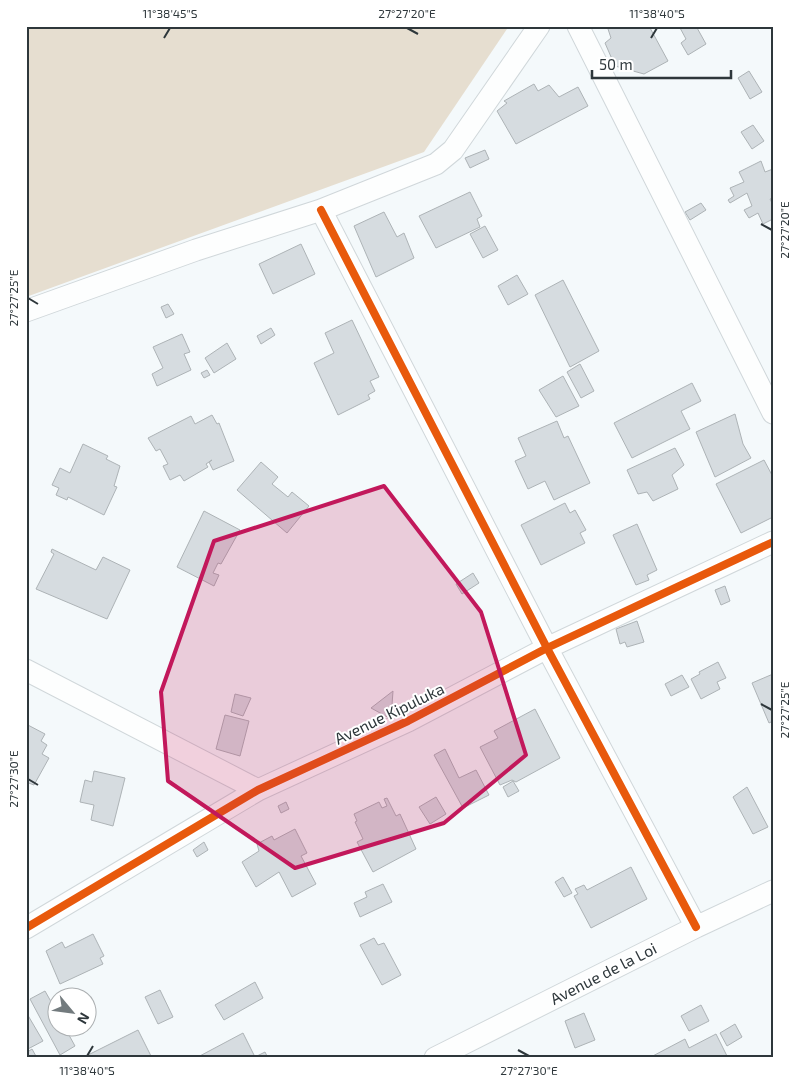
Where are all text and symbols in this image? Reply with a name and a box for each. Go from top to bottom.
text: 11°38'45"S [143,6,198,20]
text: 27°27'20"E [378,6,436,20]
text: 11°38'40"S [629,6,685,20]
scale bar [592,48,730,80]
text: 50 m [599,55,633,73]
text: 27°27'20"E [777,201,791,259]
text: 27°27'25"E [6,269,20,326]
street label: Avenue Kipuluka [331,678,447,748]
text: 27°27'25"E [777,681,791,738]
text: 27°27'30"E [6,750,20,808]
street label: Avenue de la Loi [547,938,659,1008]
north arrow [48,986,98,1036]
text: N [74,1010,94,1027]
text: 11°38'40"S [59,1063,115,1077]
text: 27°27'30"E [500,1063,558,1077]

